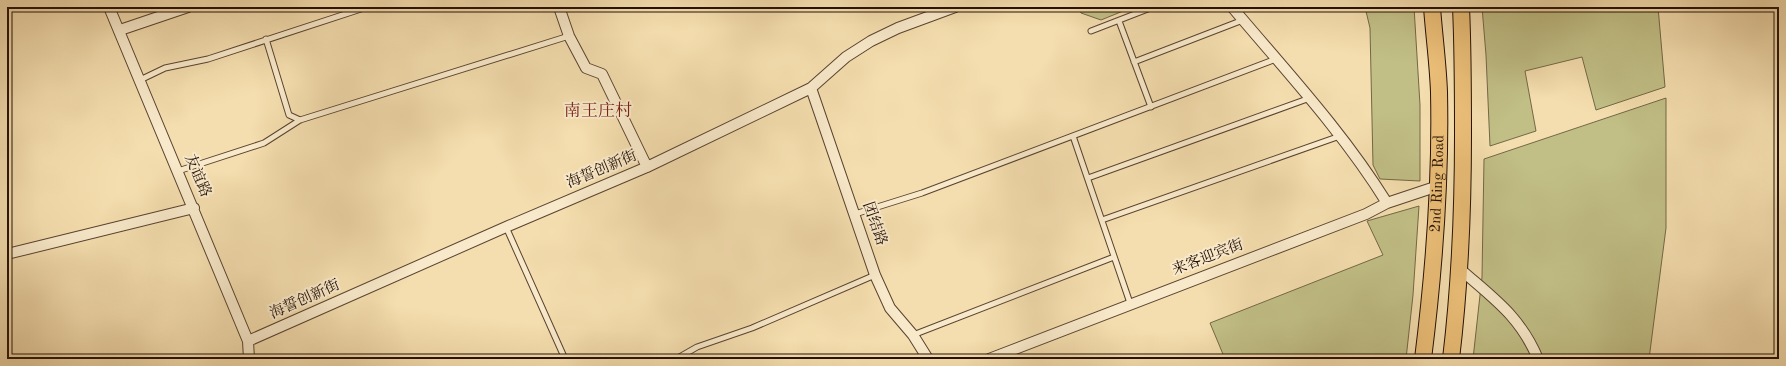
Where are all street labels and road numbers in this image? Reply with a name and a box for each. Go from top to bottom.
street label: 2nd Ring Road [1428,135,1447,233]
street label: 海誓创新街 [564,147,639,192]
street label: 友谊路 [181,151,215,200]
street label: 团结路 [860,200,890,248]
street label: 来客迎宾街 [1170,236,1246,278]
street label: 海誓创新街 [267,276,342,322]

